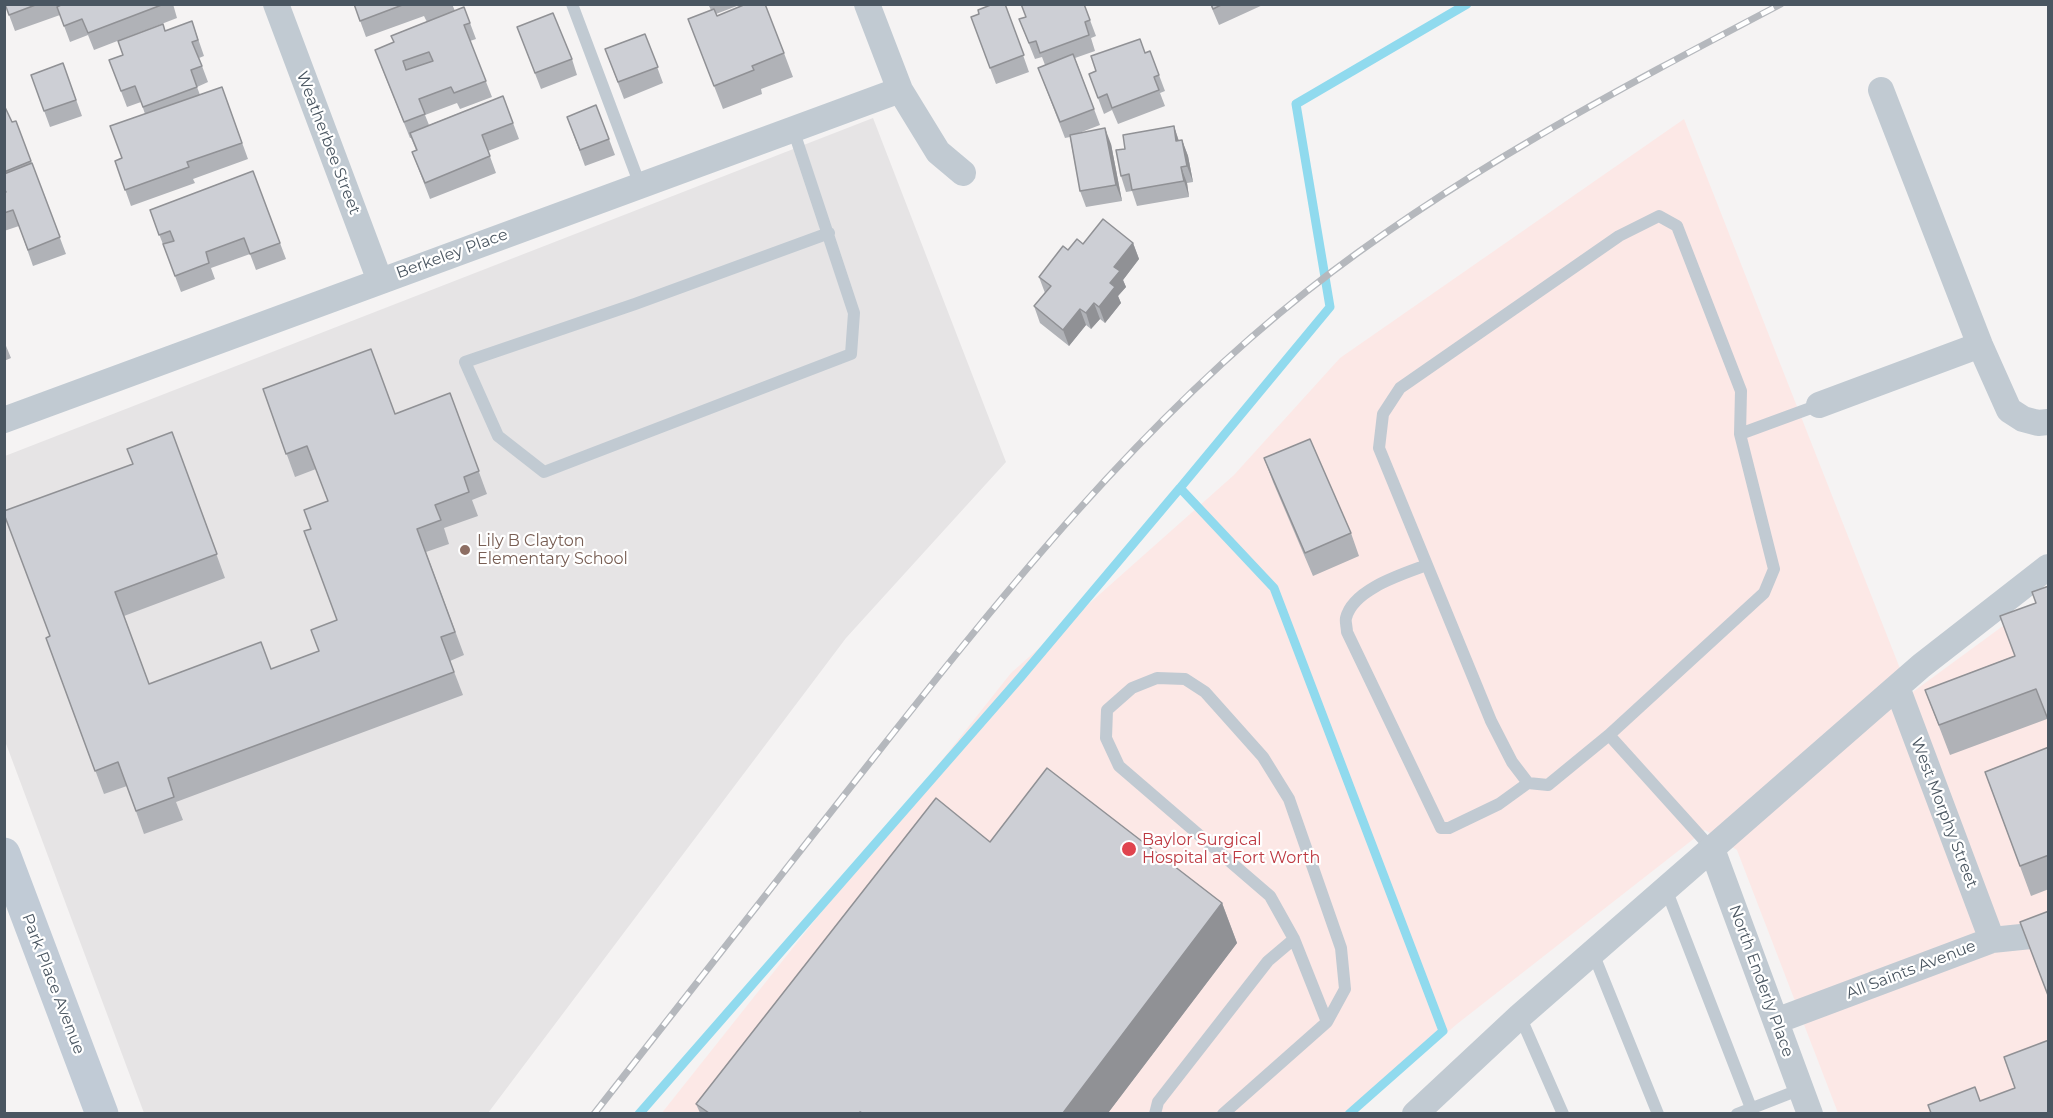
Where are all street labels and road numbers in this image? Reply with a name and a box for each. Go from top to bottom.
street label: Weatherbee Street [292,69,364,217]
street label: Berkeley Place [394,225,510,283]
street label: West Morphy Street [1907,735,1981,891]
street label: North Enderly Place [1725,902,1797,1060]
street label: Park Place Avenue [17,911,89,1057]
street label: All Saints Avenue [1843,936,1979,1004]

